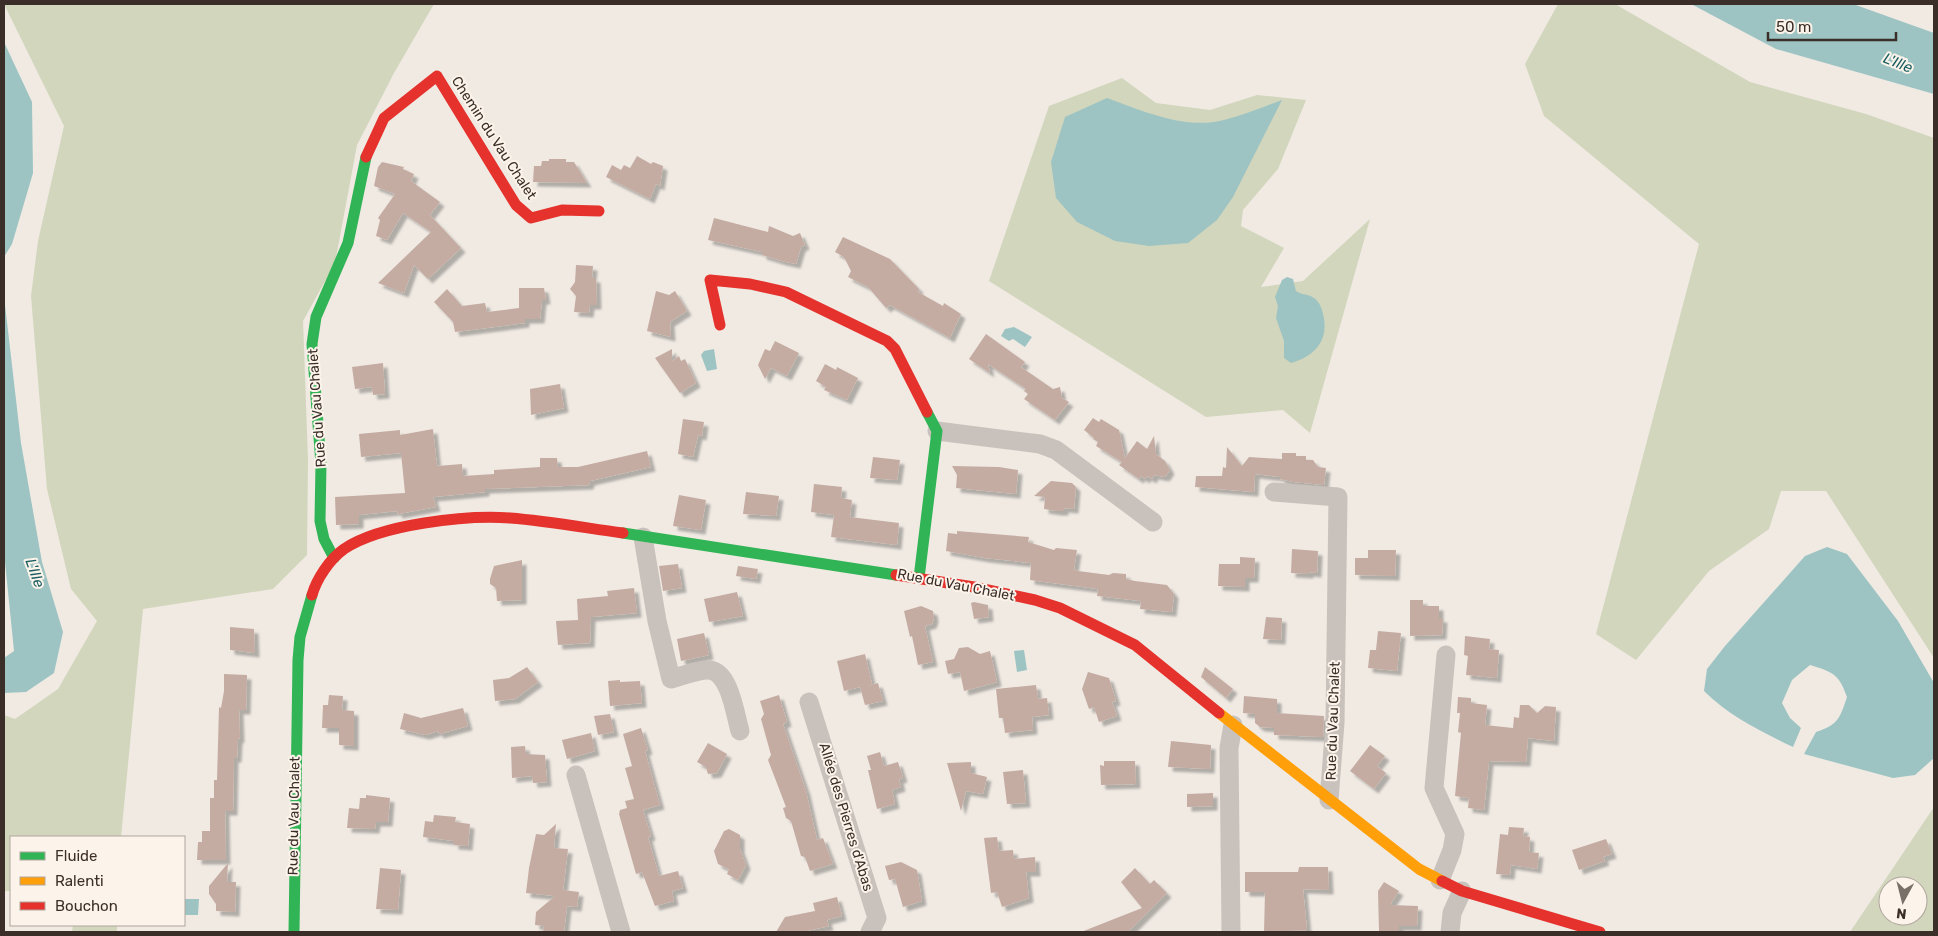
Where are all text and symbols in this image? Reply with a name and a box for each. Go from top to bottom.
scale bar [1768,10,1896,42]
text: 50 m [1776,18,1811,36]
water label: L'Ille [1881,49,1916,77]
street label: Chemin du Vau Chalet [448,73,540,203]
street label: Rue du Vau Chalet [304,348,330,468]
water label: L'Ille [21,556,49,591]
street label: Rue du Vau Chalet [896,565,1016,605]
street label: Rue du Vau Chalet [1322,661,1344,781]
street label: Allée des Pierres d'Abas [815,741,877,893]
street label: Rue du Vau Chalet [284,756,304,876]
legend [10,836,185,926]
text: Fluide [55,847,97,865]
text: Ralenti [55,872,104,890]
north arrow [1878,876,1928,926]
text: Bouchon [55,897,118,915]
text: N [1895,904,1908,922]

